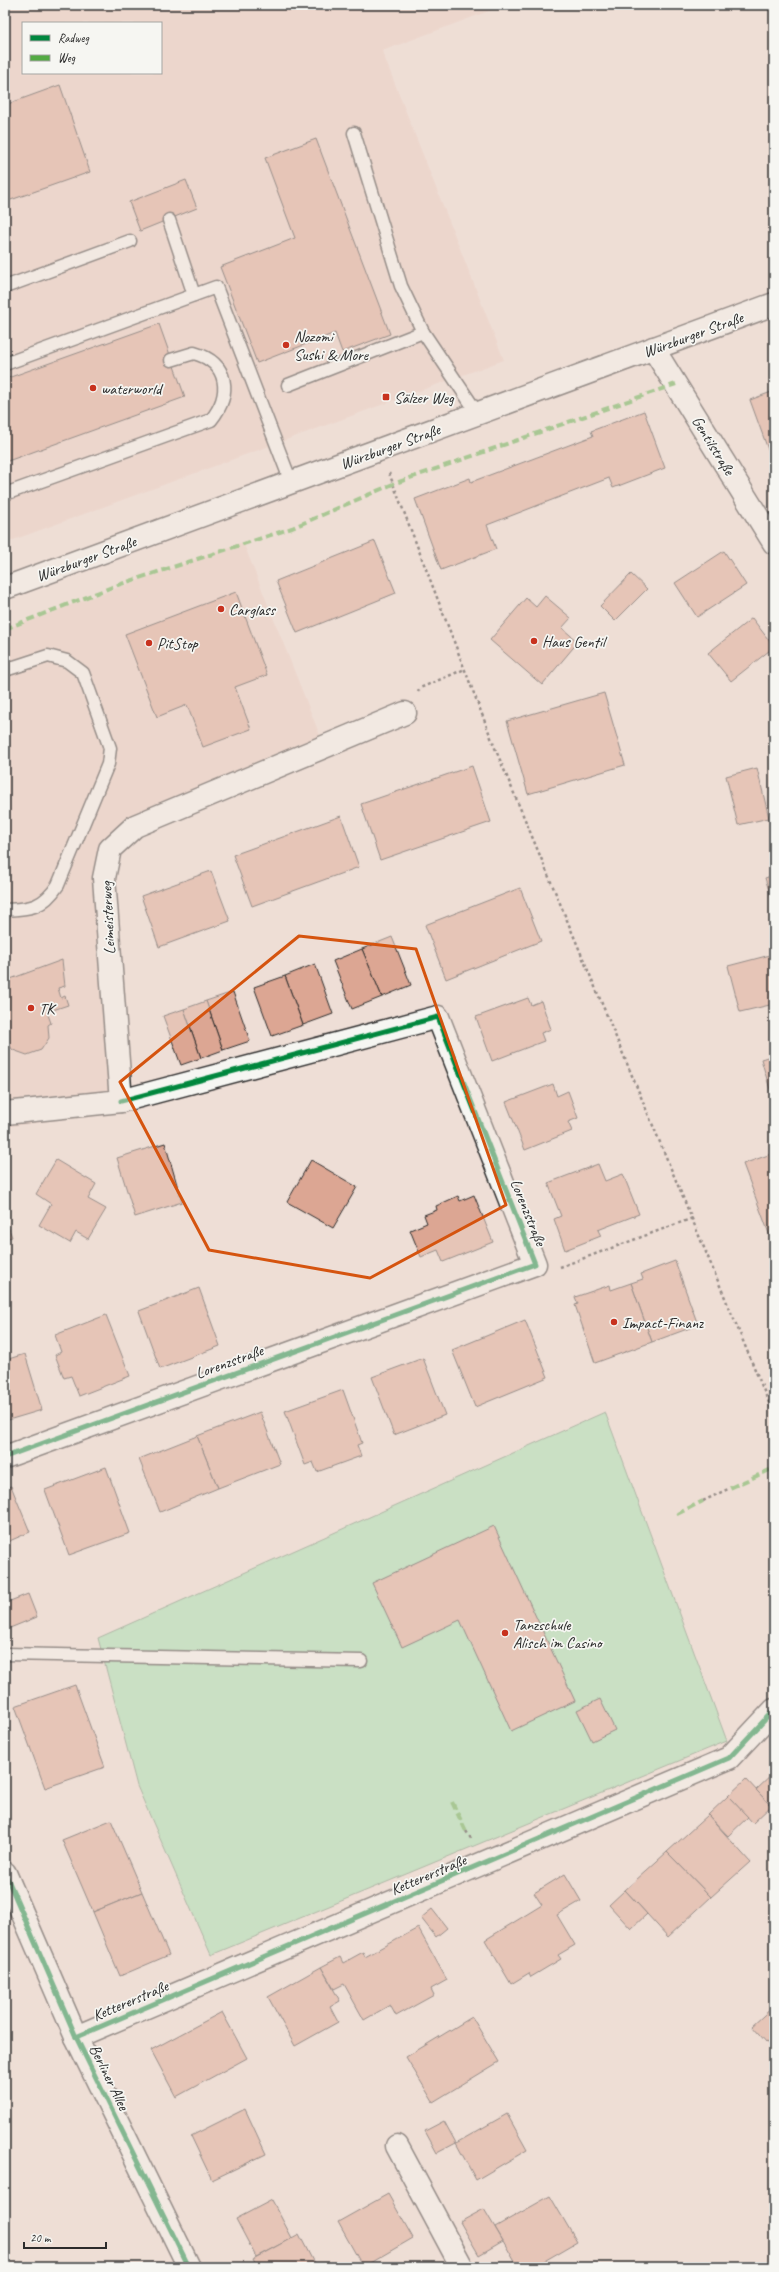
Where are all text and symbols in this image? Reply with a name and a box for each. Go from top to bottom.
legend [22,22,162,74]
text: Radweg [58,30,89,46]
text: Weg [58,50,76,66]
street label: Würzburger Straße [641,307,748,362]
place label: Nozomi Sushi & More [294,327,370,365]
marker: Nozomi Sushi & More [281,340,291,350]
place label: waterworld [101,379,164,399]
marker: waterworld [88,383,98,393]
place label: Sälzer Weg [394,388,455,408]
marker: Sälzer Weg [381,392,391,402]
street label: Gentilstraße [687,412,740,480]
street label: Würzburger Straße [338,419,445,474]
street label: Würzburger Straße [34,531,141,586]
place label: Carglass [229,600,277,620]
marker: Carglass [216,604,226,614]
place label: Haus Gentil [542,632,608,652]
place label: PitStop [157,634,199,654]
marker: Haus Gentil [529,636,539,646]
marker: PitStop [144,638,154,648]
street label: Leimeisterweg [96,880,120,955]
place label: TK [39,999,57,1019]
marker: TK [26,1003,36,1013]
street label: Lorenzstraße [506,1176,551,1250]
place label: Impact-Finanz [622,1313,704,1333]
marker: Impact-Finanz [609,1317,619,1327]
street label: Lorenzstraße [193,1340,267,1383]
place label: Tanzschule Alisch im Casino [513,1615,604,1653]
marker: Tanzschule Alisch im Casino [500,1628,510,1638]
street label: Kettererstraße [388,1849,471,1900]
street label: Kettererstraße [90,1975,173,2026]
street label: Berliner Allee [85,2041,134,2115]
scale bar [24,2224,106,2250]
text: 20 m [30,2230,52,2246]

